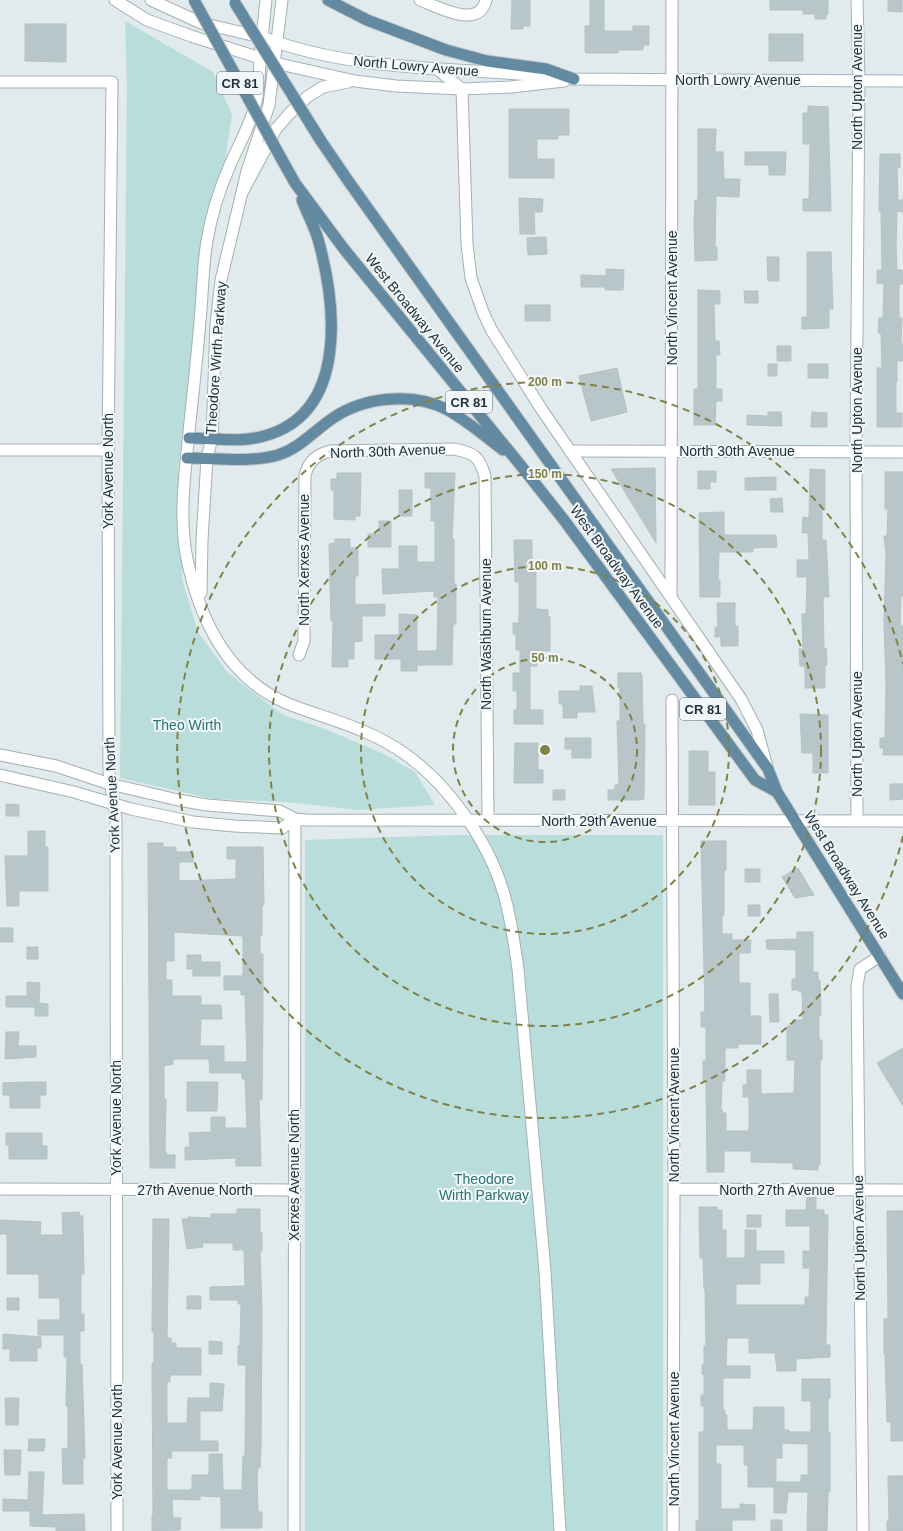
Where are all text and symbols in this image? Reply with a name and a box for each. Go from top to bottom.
street label: North Upton Avenue [849,24,865,150]
street label: North Lowry Avenue [353,53,480,79]
road number: CR 81 [217,72,263,94]
street label: North Lowry Avenue [675,72,801,88]
street label: North Vincent Avenue [664,230,680,365]
street label: West Broadway Avenue [362,250,468,376]
street label: Theodore Wirth Parkway [203,281,229,435]
street label: North Upton Avenue [849,347,865,473]
text: 200 m [528,375,562,389]
road number: CR 81 [446,391,492,413]
street label: York Avenue North [100,413,116,529]
street label: North 30th Avenue [330,441,446,461]
street label: North 30th Avenue [679,443,795,459]
text: 150 m [528,467,562,481]
street label: North Xerxes Avenue [296,494,312,626]
street label: West Broadway Avenue [567,502,667,632]
street label: North Washburn Avenue [478,558,494,710]
text: 100 m [528,559,562,573]
text: 50 m [531,651,559,665]
street label: North Upton Avenue [849,671,865,797]
road number: CR 81 [680,698,726,720]
park label: Theo Wirth [153,717,221,733]
street label: York Avenue North [101,737,123,853]
centre of rings [538,743,552,757]
street label: West Broadway Avenue [801,808,893,942]
street label: North 29th Avenue [541,813,657,829]
street label: North Vincent Avenue [666,1047,682,1182]
street label: York Avenue North [108,1060,124,1176]
street label: Xerxes Avenue North [286,1109,302,1241]
park label: Theodore Wirth Parkway [439,1171,529,1203]
street label: North Upton Avenue [850,1175,868,1301]
street label: 27th Avenue North [137,1182,253,1198]
street label: North 27th Avenue [719,1182,835,1198]
street label: North Vincent Avenue [666,1371,682,1506]
street label: York Avenue North [109,1384,125,1500]

